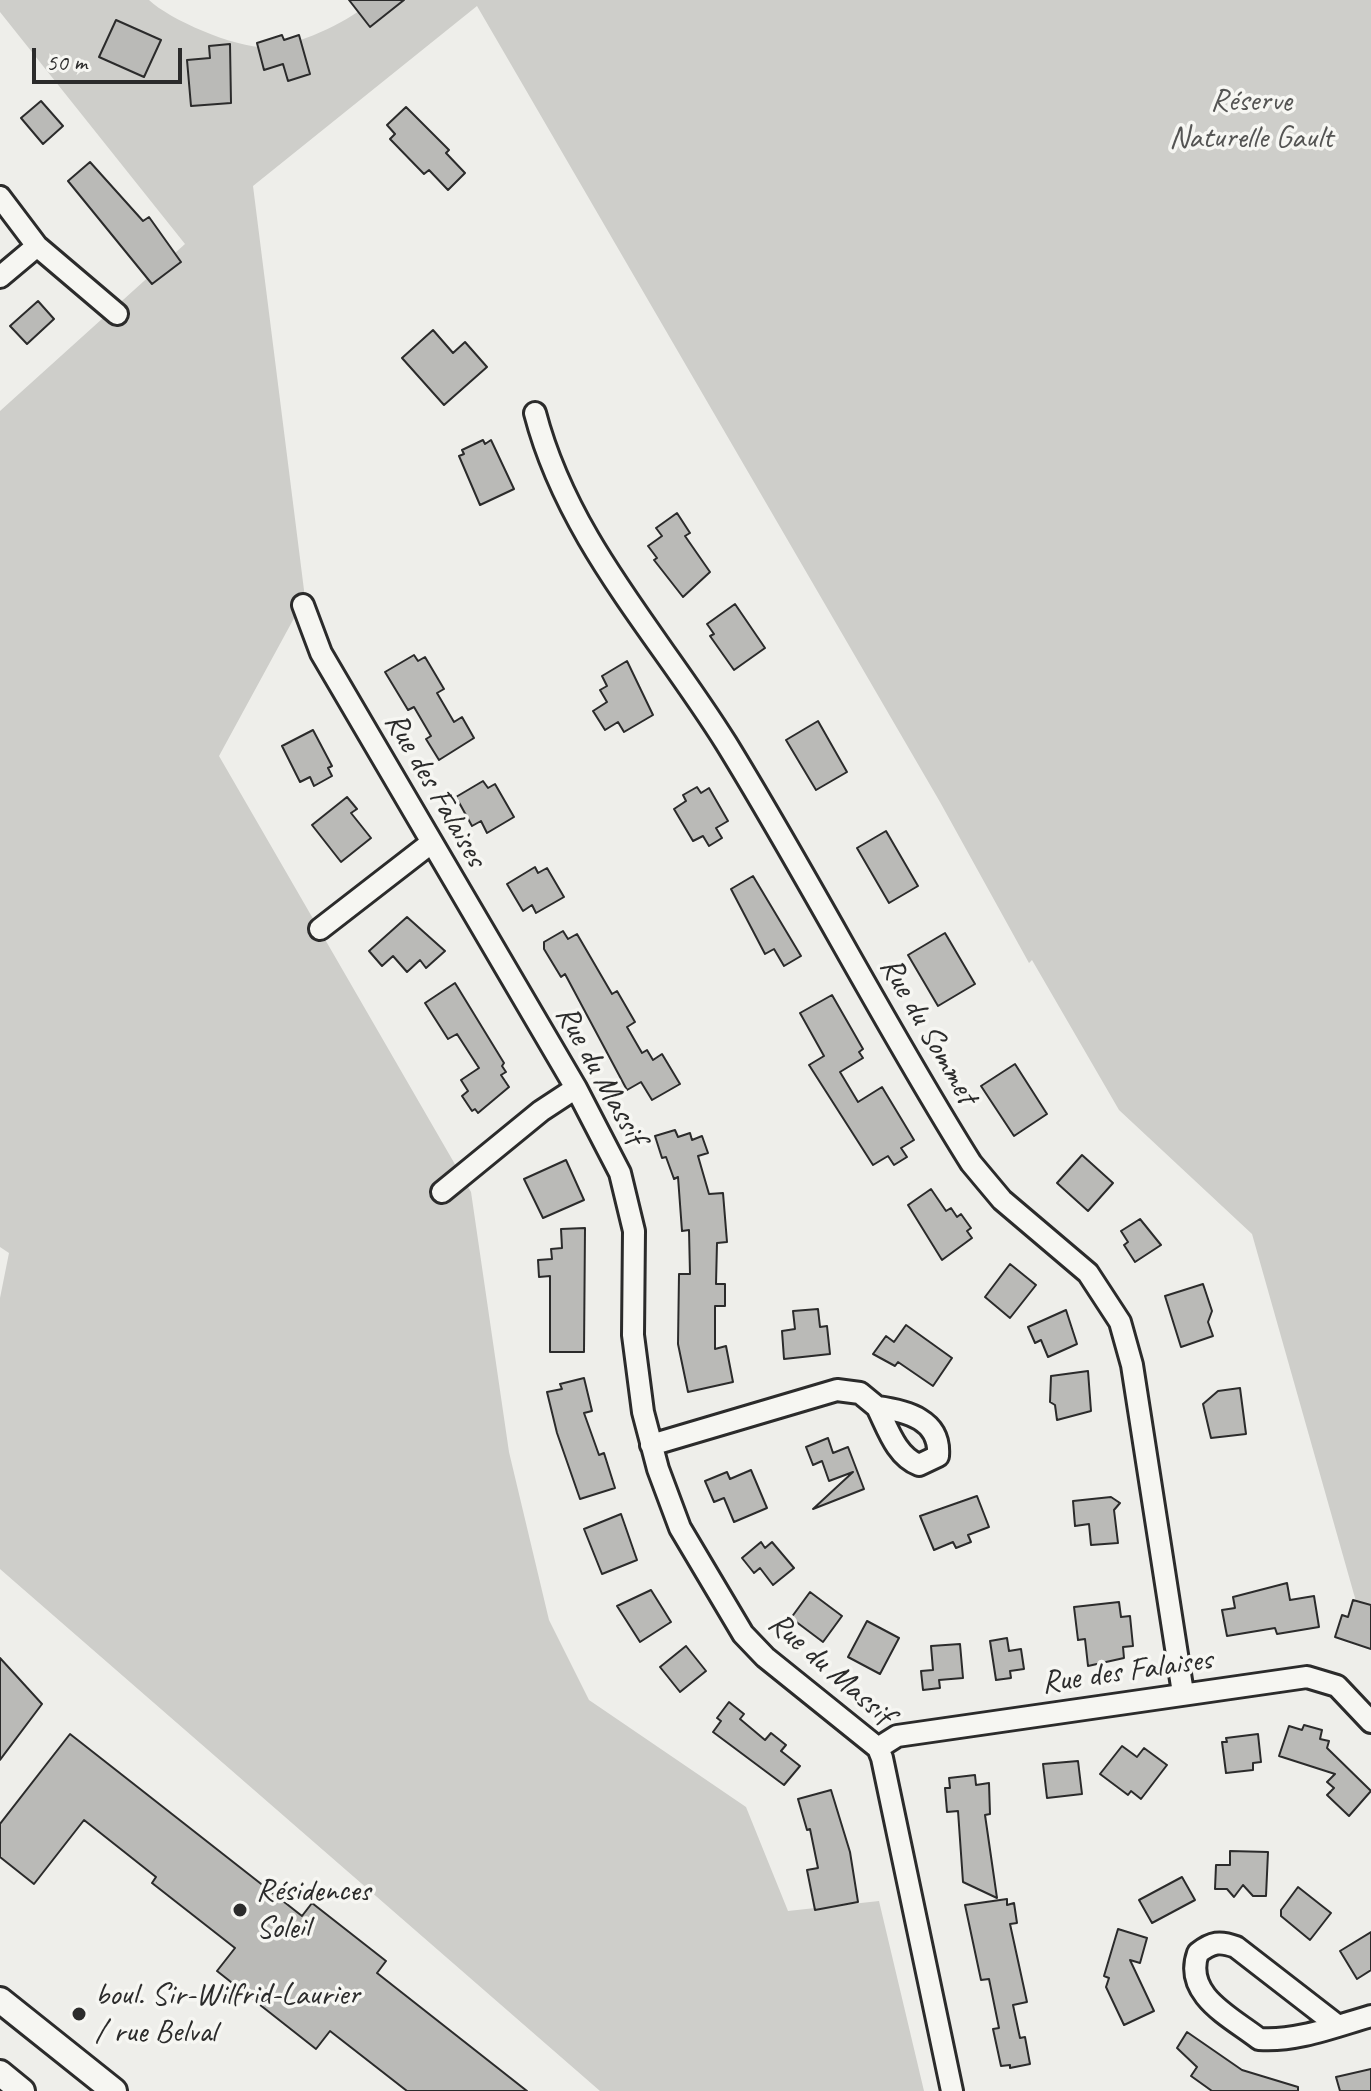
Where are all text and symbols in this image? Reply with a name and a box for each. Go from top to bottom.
scale bar [36,32,186,82]
text: 50 m [46,47,87,77]
park label: Réserve Naturelle Gault [1169,83,1333,158]
street label: Rue des Falaises [375,706,495,874]
street label: Rue du Sommet [871,951,985,1111]
street label: Rue du Massif [546,999,654,1151]
street label: Rue du Massif [760,1605,900,1733]
street label: Rue des Falaises [1039,1641,1215,1703]
place label: Résidences Soleil [256,1873,371,1948]
marker: Résidences Soleil [231,1901,249,1919]
place label: boul. Sir-Wilfrid-Laurier / rue Belval [95,1977,360,2052]
marker: boul. Sir-Wilfrid-Laurier / rue Belval [70,2005,88,2023]

